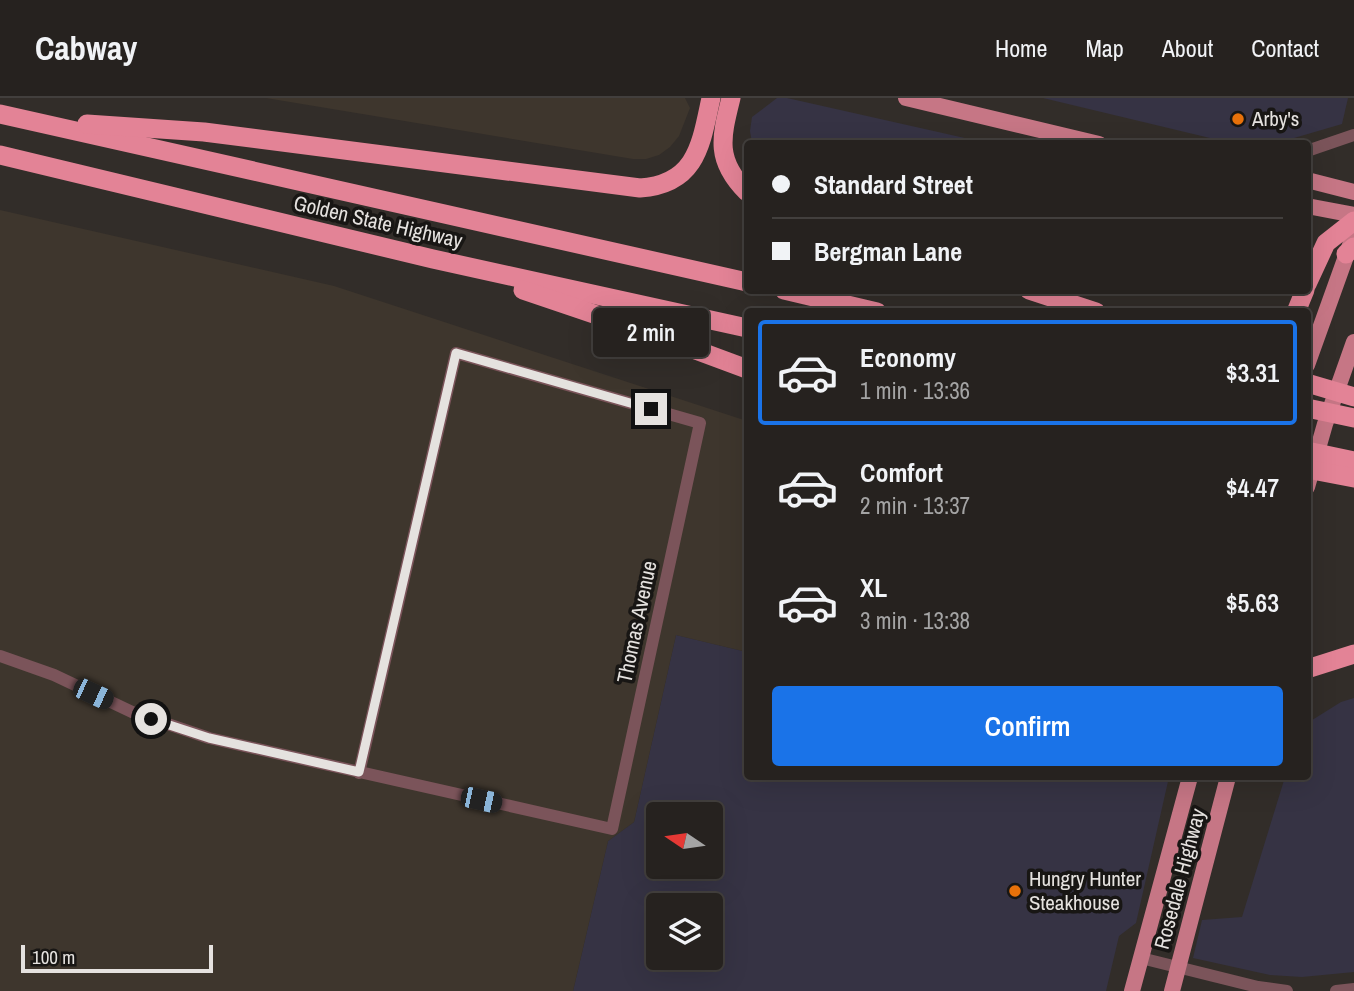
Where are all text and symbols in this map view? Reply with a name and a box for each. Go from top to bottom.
text: Cabway [35,26,137,70]
text: Home [995,32,1047,64]
text: Map [1085,32,1124,64]
text: About [1162,32,1213,64]
text: Contact [1251,32,1319,64]
place label: Arby's [1251,104,1299,133]
marker: Arby's [1230,111,1246,127]
text: Standard Street [814,167,973,202]
street label: Golden State Highway [291,188,466,255]
text: Bergman Lane [814,234,962,269]
callout: 2 min [593,308,709,356]
text: 2 min [627,317,675,348]
text: Economy [860,340,956,375]
icon: car [776,341,839,404]
text: $3.31 [1226,355,1279,390]
text: 1 min · 13:36 [860,375,970,406]
route end [635,393,667,425]
text: Comfort [860,455,943,490]
icon: car [776,456,839,519]
text: $4.47 [1226,470,1279,505]
text: 2 min · 13:37 [860,490,970,521]
street label: Thomas Avenue [609,558,664,686]
text: XL [860,570,887,605]
icon: car [776,571,839,634]
text: $5.63 [1226,585,1279,620]
text: 3 min · 13:38 [860,605,970,636]
car [70,676,117,712]
button: Confirm [772,686,1283,766]
route start [135,703,167,735]
car [459,785,504,815]
north arrow [646,802,723,878]
map controls [646,802,723,970]
street label: Rosedale Highway [1147,805,1212,952]
place label: Hungry Hunter Steakhouse [1029,864,1141,917]
marker: Hungry Hunter Steakhouse [1007,883,1023,899]
button: layers [646,893,723,970]
scale bar [21,942,214,974]
text: 100 m [32,944,75,970]

